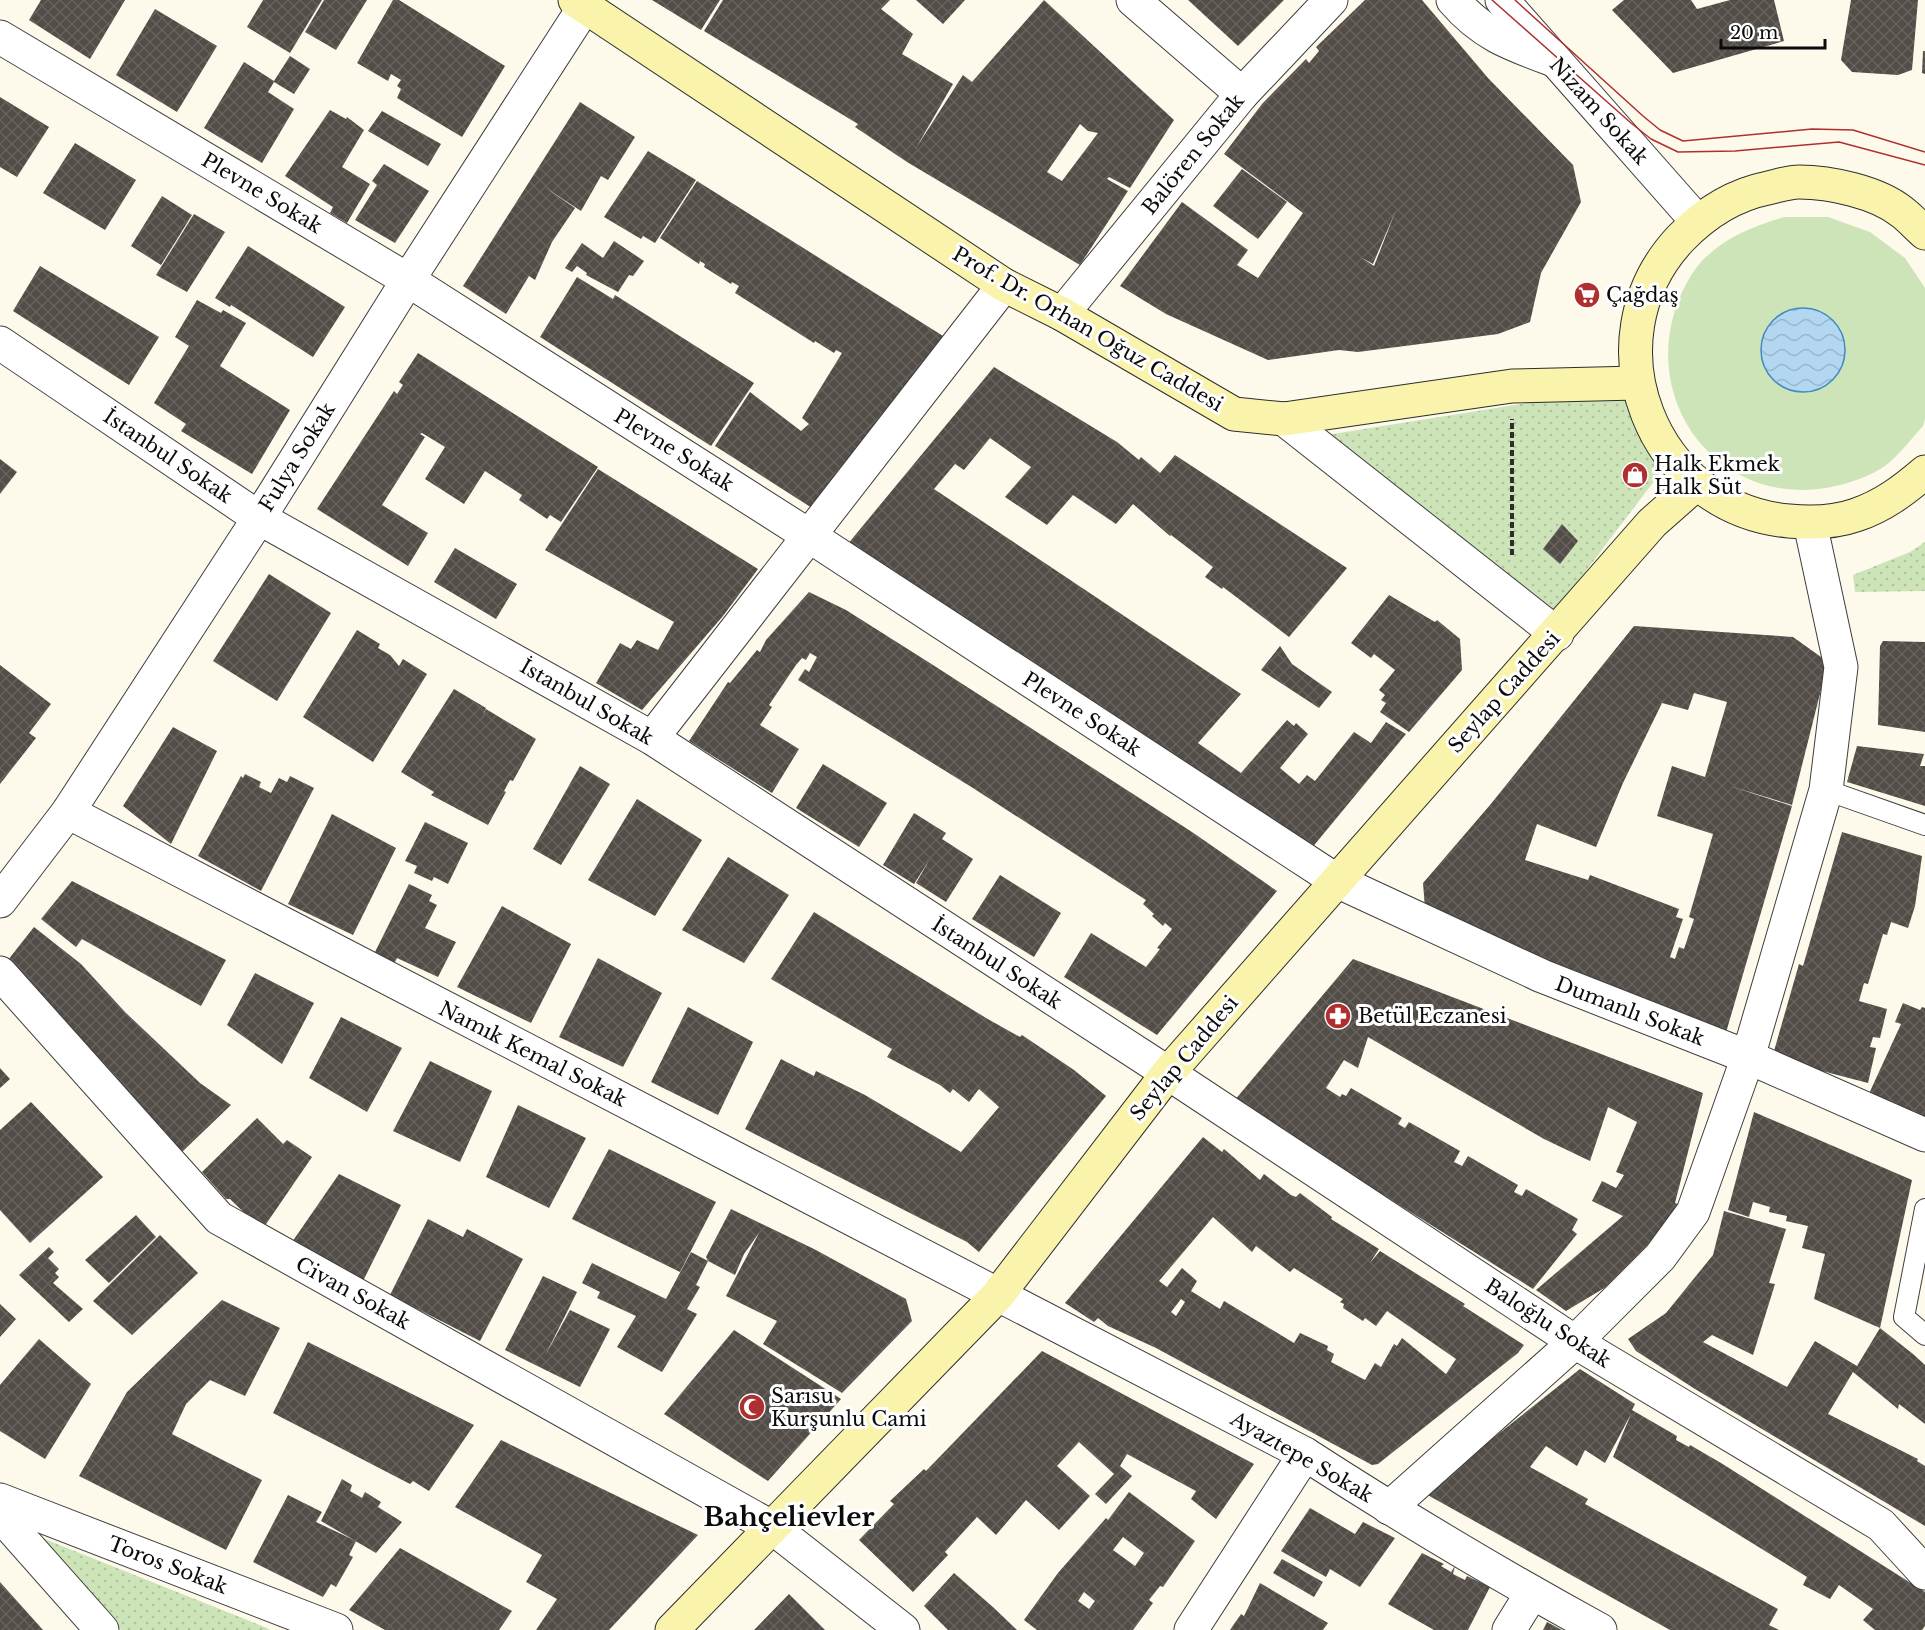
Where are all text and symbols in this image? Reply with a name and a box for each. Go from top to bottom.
scale bar [1721,12,1824,50]
text: 20 m [1730,22,1778,44]
street label: Nizam Sokak [1545,53,1654,170]
street label: Balören Sokak [1137,88,1249,219]
street label: Plevne Sokak [197,148,327,239]
street label: Prof. Dr. Orhan Oğuz Caddesi [949,242,1228,417]
supermarket icon: Çağdaş [1572,280,1602,310]
place label: Çağdaş [1606,283,1679,307]
street label: Fulya Sokak [254,397,340,516]
street label: İstanbul Sokak [99,403,238,508]
street label: Plevne Sokak [610,404,739,497]
place label: Halk Ekmek Halk Süt [1654,452,1781,499]
shop icon: Halk Ekmek Halk Süt [1620,460,1650,490]
street label: Seylap Caddesi [1443,626,1565,758]
street label: İstanbul Sokak [516,653,659,750]
street label: Plevne Sokak [1018,667,1146,762]
street label: İstanbul Sokak [928,911,1068,1014]
street label: Dumanlı Sokak [1552,971,1709,1051]
street label: Seylap Caddesi [1125,991,1243,1125]
street label: Namık Kemal Sokak [435,996,631,1112]
pharmacy icon: Betül Eczanesi [1323,1001,1353,1031]
place label: Betül Eczanesi [1358,1004,1507,1028]
street label: Civan Sokak [292,1252,415,1335]
street label: Baloğlu Sokak [1481,1273,1616,1373]
place label: Sarısu Kurşunlu Cami [771,1384,927,1431]
mosque icon: Sarısu Kurşunlu Cami [737,1392,767,1422]
street label: Ayaztepe Sokak [1226,1406,1378,1508]
district label: Bahçelievler [704,1501,875,1533]
street label: Toros Sokak [105,1531,232,1599]

